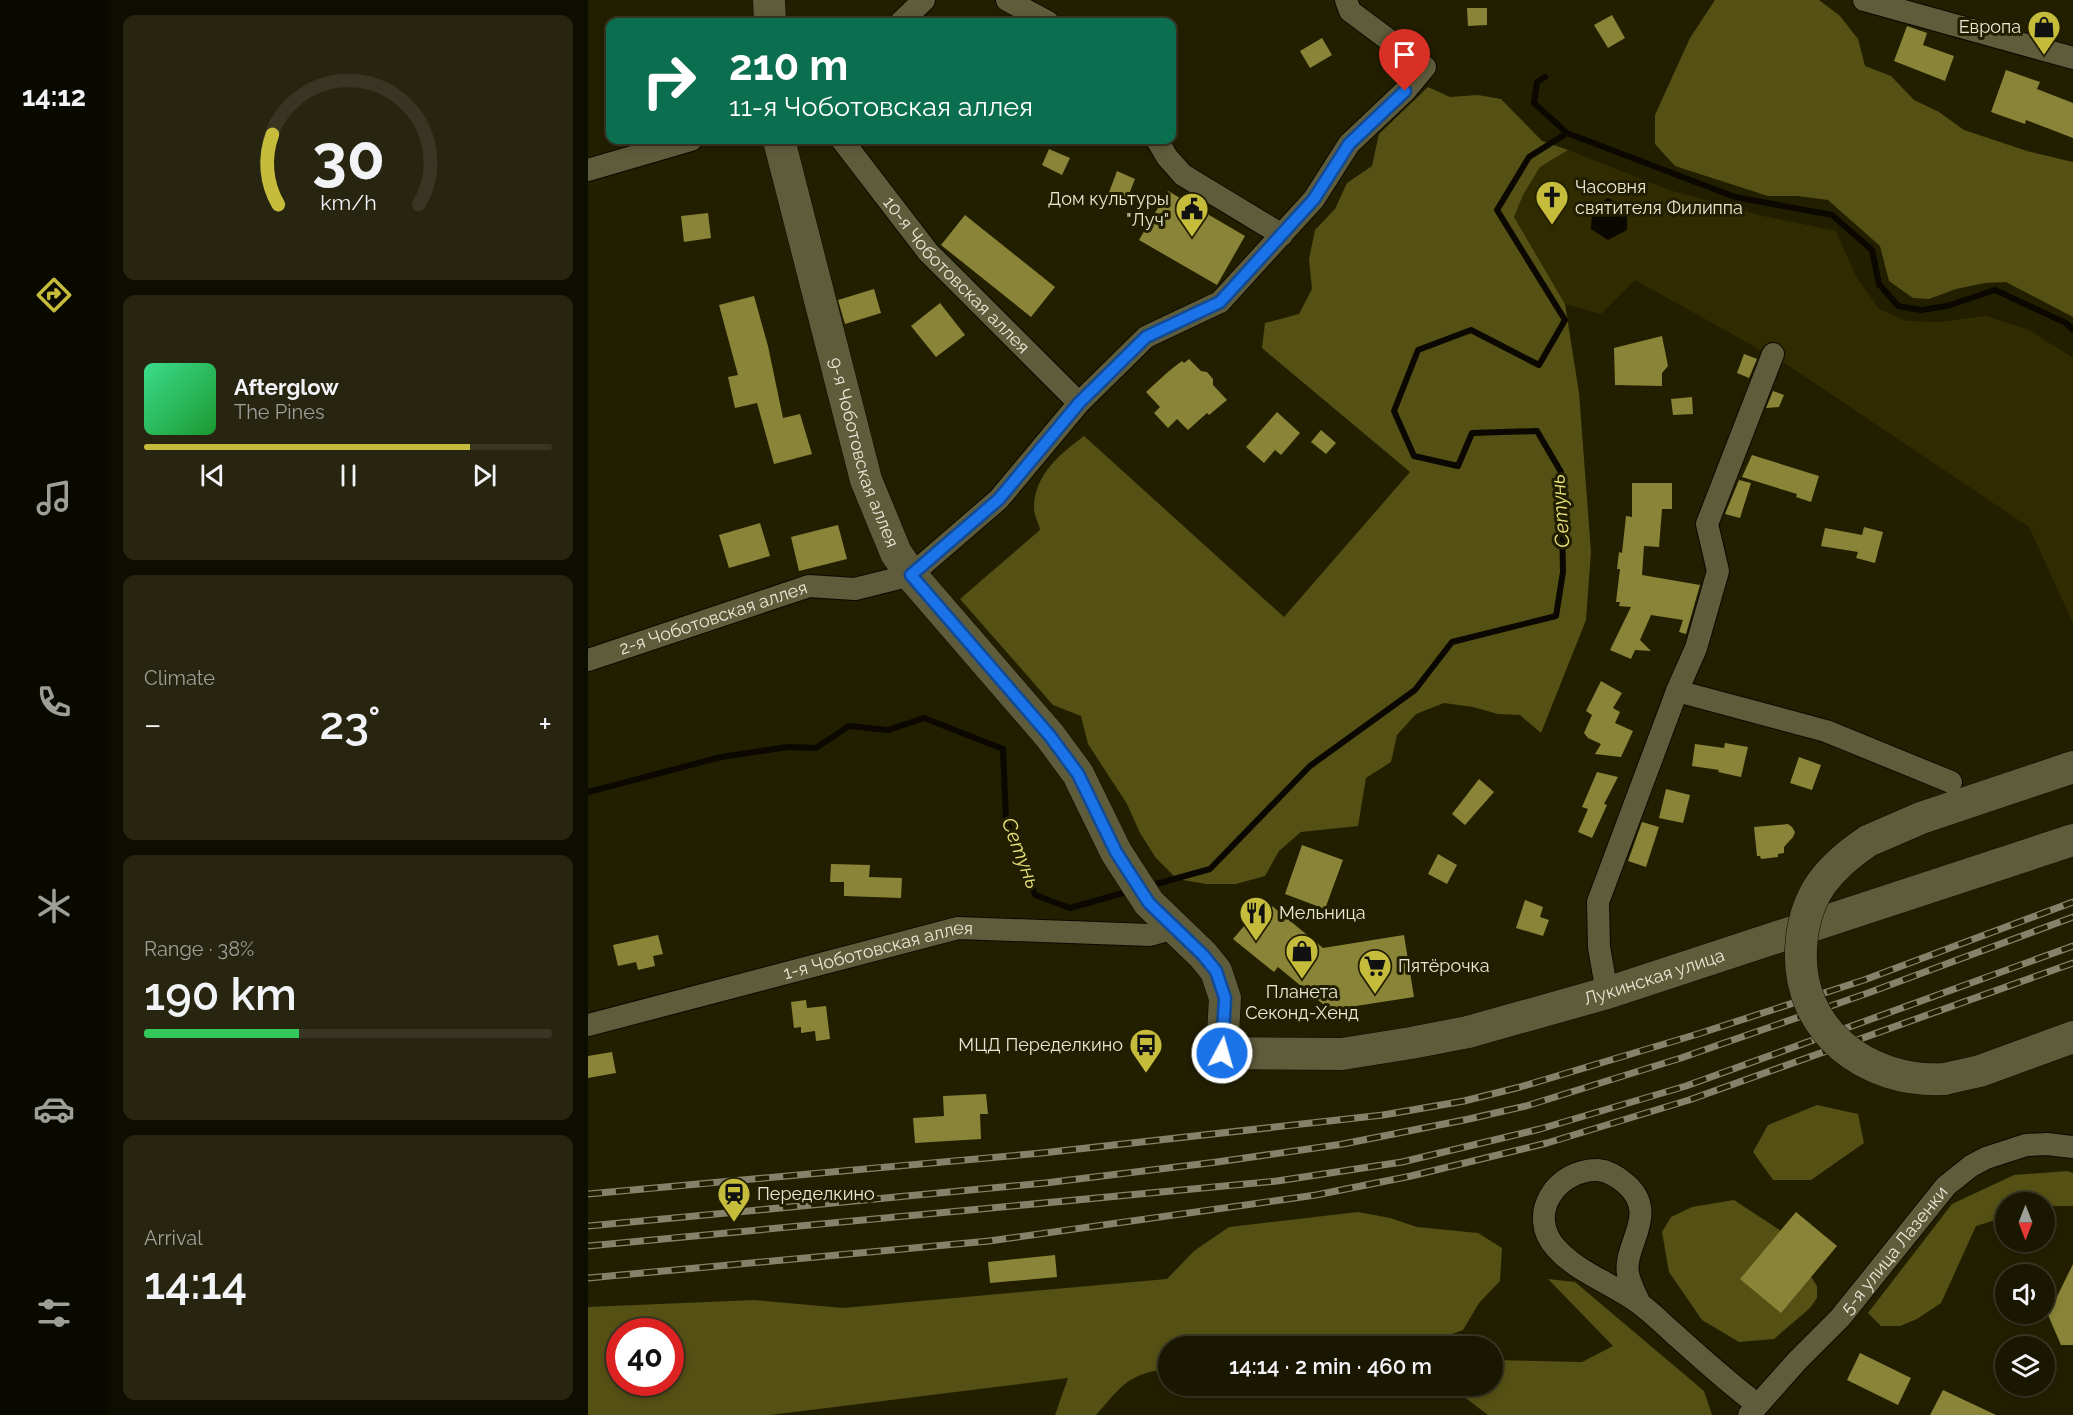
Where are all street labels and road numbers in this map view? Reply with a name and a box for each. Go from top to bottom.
street label: 10-я Чоботовская аллея [879,192,1034,357]
street label: 9-я Чоботовская аллея [825,355,904,551]
street label: 2-я Чоботовская аллея [616,576,810,659]
street label: 1-я Чоботовская аллея [781,917,973,983]
street label: Лукинская улица [1581,944,1727,1009]
street label: 5-я улица Лазенки [1836,1181,1952,1318]

